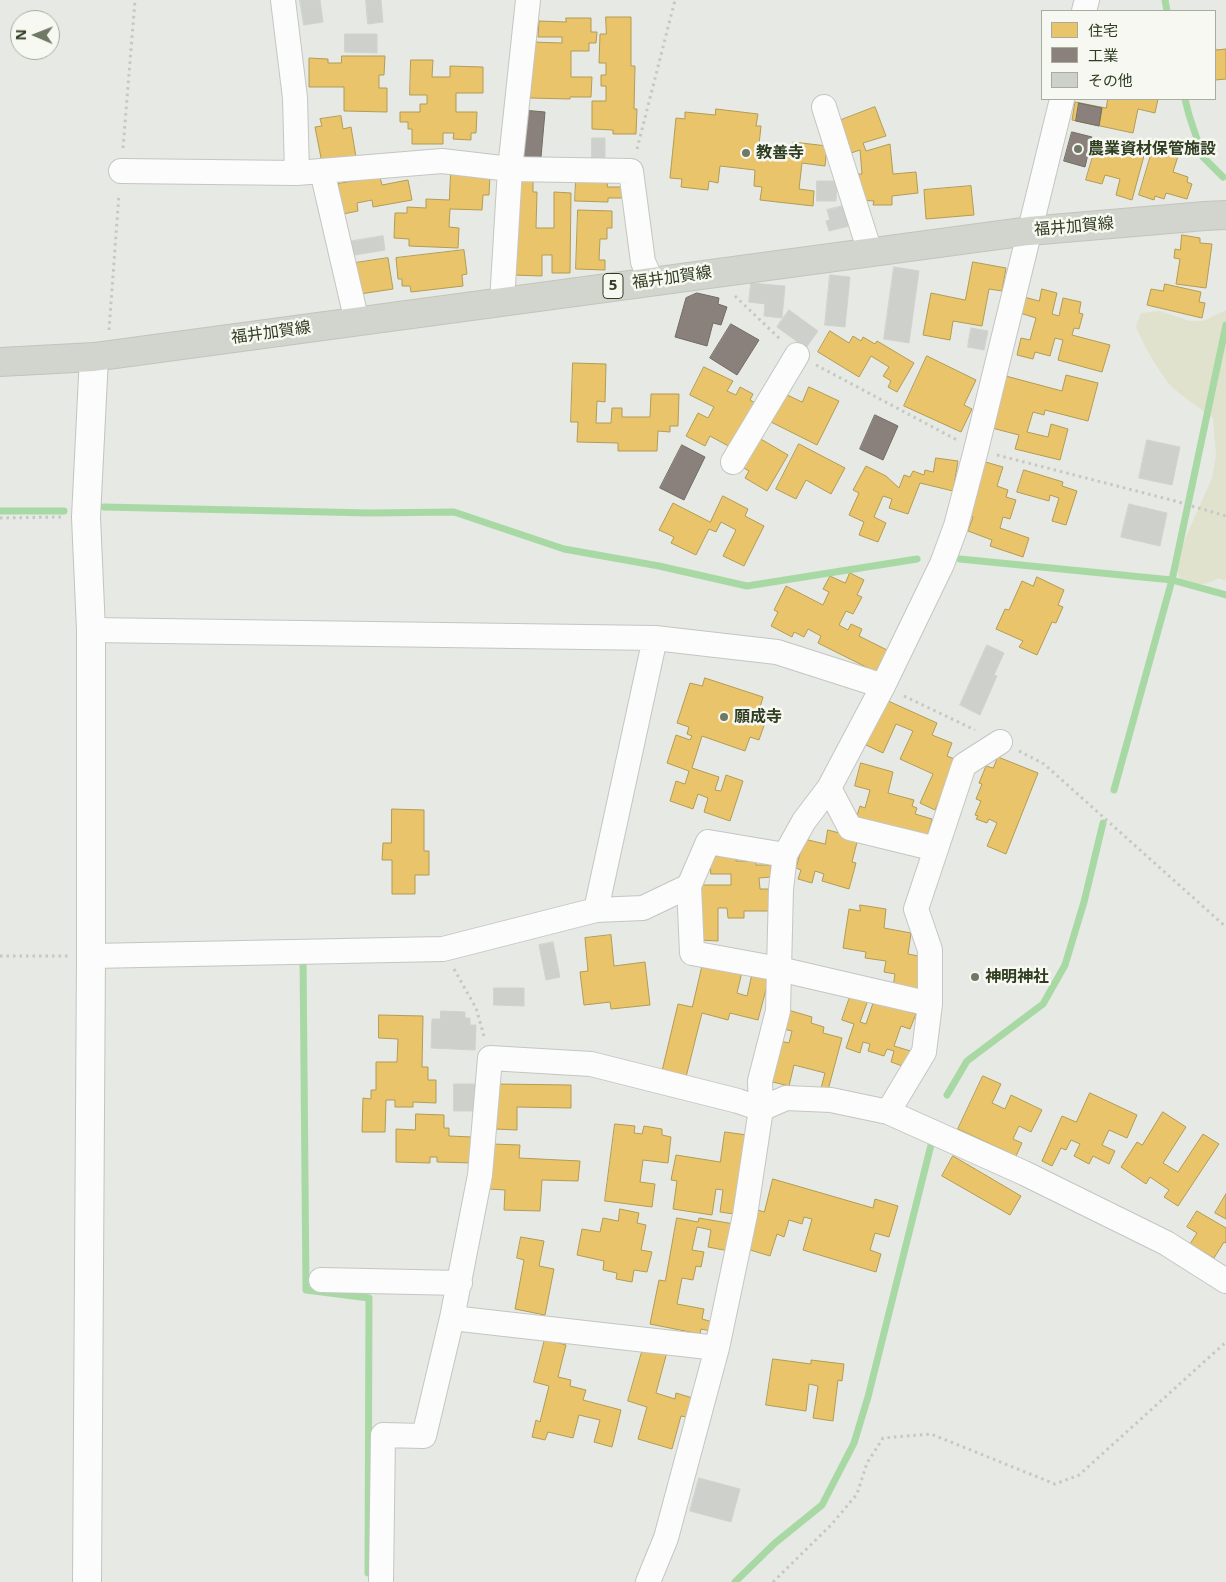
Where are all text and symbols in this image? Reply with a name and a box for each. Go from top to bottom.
north arrow [10,10,60,60]
legend [1041,10,1216,100]
text: 住宅 [1088,20,1118,40]
text: N [11,29,30,41]
text: 工業 [1088,45,1118,65]
text: その他 [1088,70,1133,90]
place label: 農業資材保管施設 [1088,139,1216,159]
place label: 教善寺 [756,143,804,163]
marker: 農業資材保管施設 [1072,143,1084,155]
marker: 教善寺 [740,147,752,159]
street label: 福井加賀線 [1033,214,1115,240]
street label: 福井加賀線 [631,263,713,293]
road number: 5 [603,274,623,298]
street label: 福井加賀線 [230,318,312,348]
place label: 願成寺 [734,707,782,727]
marker: 願成寺 [718,711,730,723]
place label: 神明神社 [985,967,1049,987]
marker: 神明神社 [969,971,981,983]

